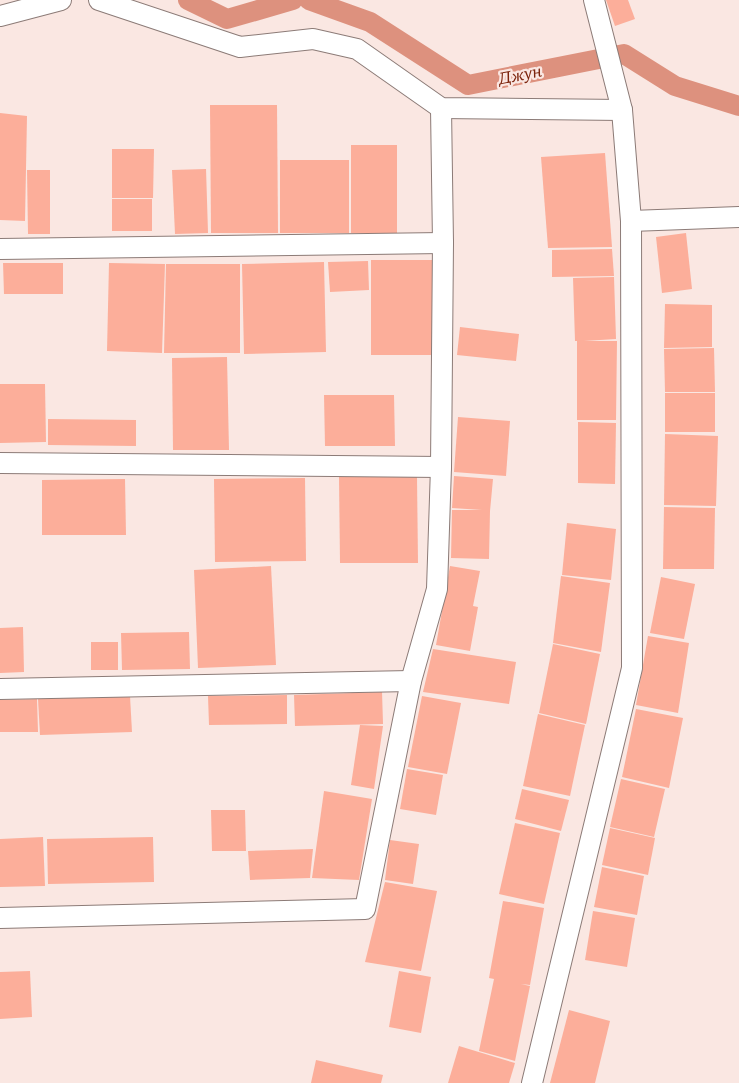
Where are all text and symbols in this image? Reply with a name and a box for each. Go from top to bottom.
water label: Джун [496,61,544,89]

